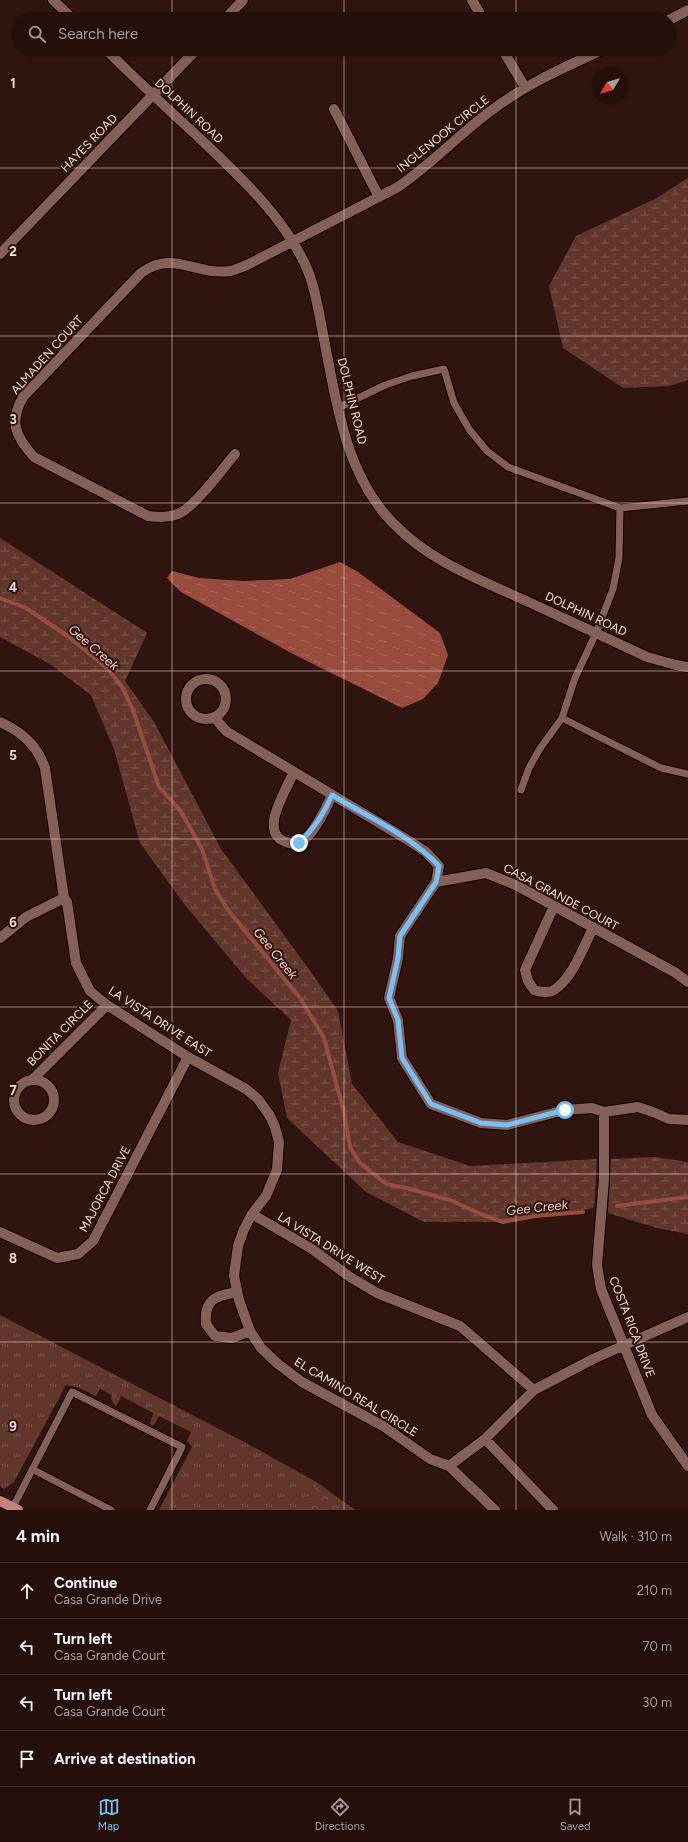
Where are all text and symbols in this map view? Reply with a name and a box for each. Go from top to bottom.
search box [12,12,676,56]
icon: search [26,23,48,45]
text: Search here [58,25,138,43]
north arrow [592,68,628,104]
text: 1 [10,76,16,91]
street label: DOLPHIN ROAD [152,76,226,146]
street label: INGLENOOK CIRCLE [394,92,492,176]
street label: HAYES ROAD [58,111,120,175]
text: 2 [9,244,17,259]
street label: ALMADEN COURT [8,313,86,397]
street label: DOLPHIN ROAD [335,356,369,446]
text: 3 [9,412,17,427]
text: 4 [9,580,17,595]
street label: DOLPHIN ROAD [543,589,629,639]
water label: Gee Creek [65,621,122,674]
text: 5 [9,748,17,763]
route end [290,834,308,852]
street label: CASA GRANDE COURT [501,861,621,933]
text: 6 [9,915,17,930]
water label: Gee Creek [250,925,301,983]
street label: LA VISTA DRIVE EAST [106,984,214,1061]
street label: BONITA CIRCLE [24,997,96,1069]
text: 7 [9,1083,17,1098]
route start [556,1101,574,1119]
street label: MAJORCA DRIVE [76,1144,134,1234]
water label: Gee Creek [506,1197,569,1218]
street label: LA VISTA DRIVE WEST [275,1209,387,1287]
text: 8 [9,1251,17,1266]
street label: COSTA RICA DRIVE [606,1274,658,1380]
street label: EL CAMINO REAL CIRCLE [292,1355,420,1439]
text: 9 [9,1419,17,1434]
text: 4 min [16,1526,60,1546]
text: Walk · 310 m [599,1529,672,1544]
text: Continue [54,1574,117,1592]
icon: ahead [16,1580,38,1602]
text: 210 m [637,1583,672,1598]
text: Casa Grande Drive [54,1592,162,1607]
text: Turn left [54,1630,112,1648]
icon: left [16,1636,38,1658]
text: 70 m [642,1639,672,1654]
text: Casa Grande Court [54,1648,165,1663]
text: Turn left [54,1686,112,1704]
icon: left [16,1692,38,1714]
text: 30 m [642,1695,672,1710]
text: Casa Grande Court [54,1704,165,1719]
icon: arrive [16,1748,38,1770]
text: Arrive at destination [54,1750,195,1768]
tab: Map [98,1796,120,1833]
tab: Directions [315,1796,365,1833]
tab: Saved [560,1796,590,1833]

